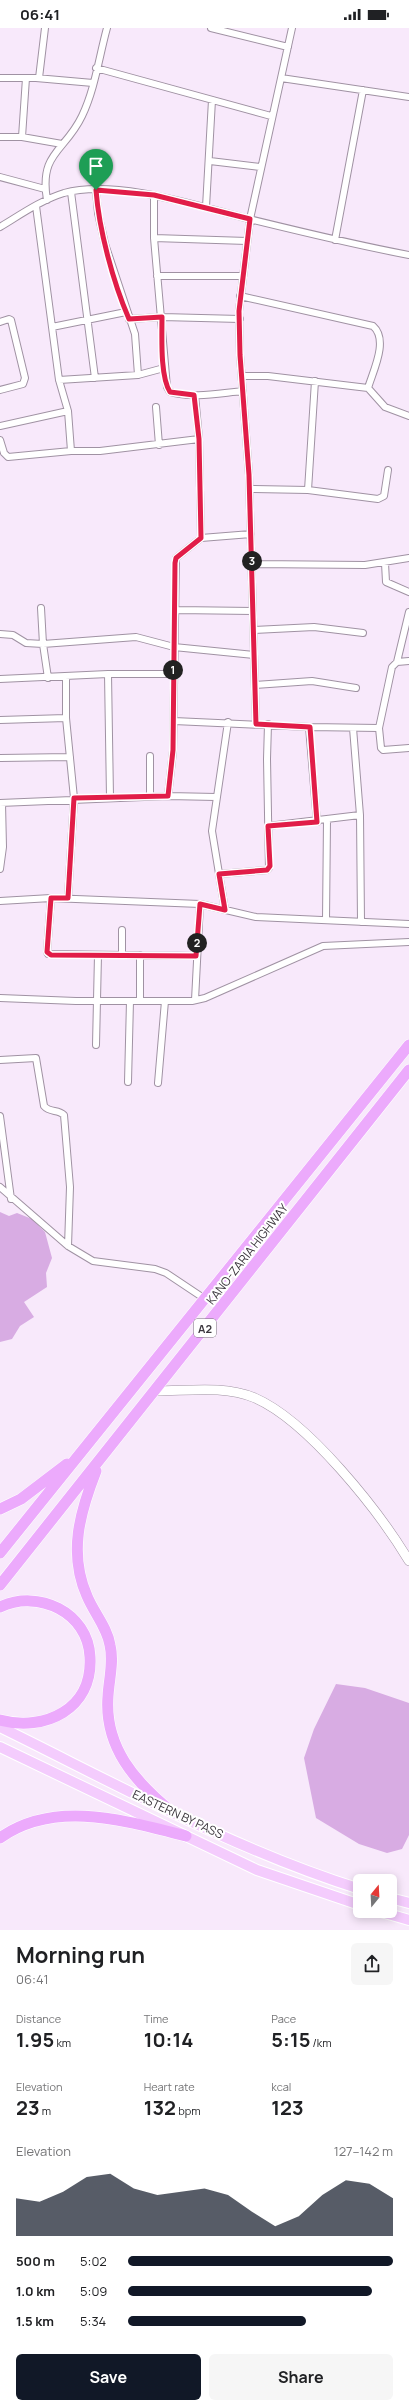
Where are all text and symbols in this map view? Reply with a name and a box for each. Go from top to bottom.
text: 06:41 [20,4,60,25]
pin [79,149,113,190]
icon: arrive [85,155,107,177]
pin: 3 [242,551,262,571]
text: 3 [249,553,255,568]
pin: 1 [163,660,183,680]
text: 1 [171,662,175,677]
pin: 2 [187,933,207,953]
text: 2 [194,935,200,950]
street label: KANO-ZARIA HIGHWAY [202,1200,292,1308]
road number: A2 [194,1319,216,1337]
street label: EASTERN BY PASS [130,1786,226,1842]
north arrow [353,1874,397,1918]
map controls [353,1874,397,1918]
text: Morning run [16,1940,145,1970]
button: share [351,1943,393,1985]
text: 06:41 [16,1970,49,1988]
text: Distance [16,2011,61,2026]
text: Time [144,2011,169,2026]
text: Pace [271,2011,296,2026]
text: 1.95 [16,2026,54,2053]
text: 10:14 [144,2026,193,2053]
text: 5:15 [271,2026,310,2053]
text: km [54,2035,71,2050]
text: /km [310,2035,332,2050]
text: Elevation [16,2079,62,2094]
text: Heart rate [144,2079,195,2094]
text: kcal [271,2079,291,2094]
text: 23 [16,2094,40,2121]
text: 132 [144,2094,176,2121]
text: 123 [271,2094,304,2121]
text: m [40,2103,51,2118]
text: bpm [176,2103,201,2118]
text: Elevation [16,2142,71,2160]
text: 127–142 m [334,2142,393,2160]
text: 500 m [16,2252,55,2270]
text: 5:02 [80,2252,107,2270]
text: 1.0 km [16,2282,55,2300]
text: 5:09 [80,2282,107,2300]
text: 1.5 km [16,2312,54,2330]
text: 5:34 [80,2312,106,2330]
button: Save [16,2354,201,2400]
button: Share [209,2354,393,2400]

